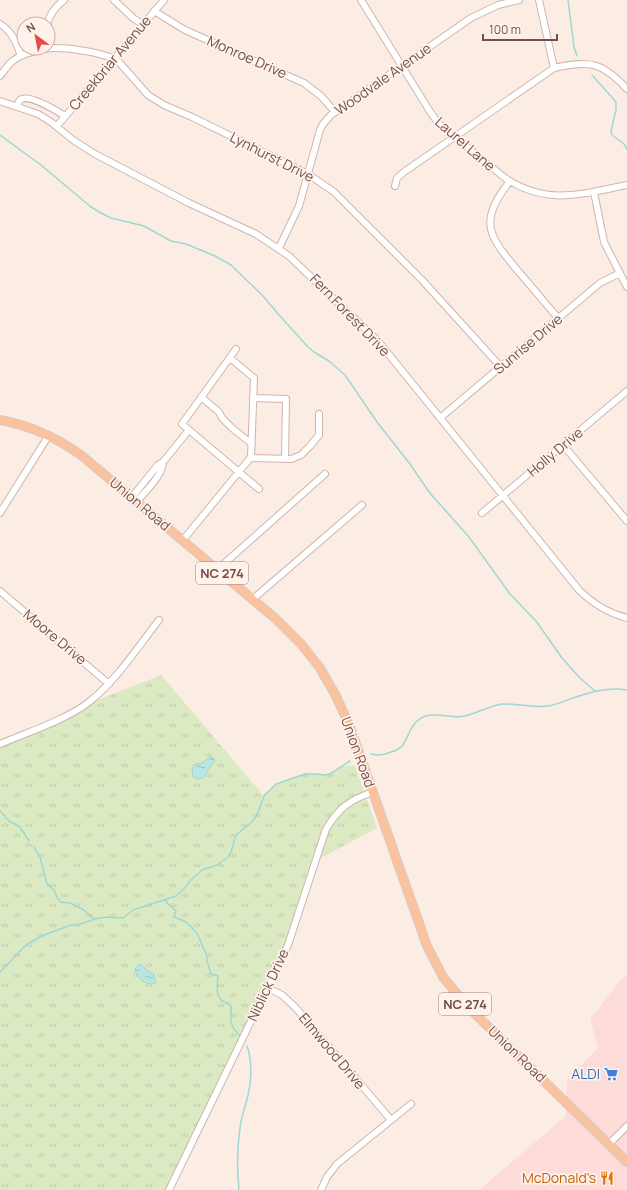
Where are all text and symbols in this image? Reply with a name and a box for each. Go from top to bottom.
street label: Creekbriar Avenue [64,11,155,114]
north arrow [16,16,56,56]
scale bar [483,16,557,42]
text: N [23,19,38,36]
text: 100 m [489,21,521,38]
street label: Monroe Drive [204,31,290,83]
street label: Woodvale Avenue [331,38,435,119]
street label: Laurel Lane [431,112,499,175]
street label: Lynhurst Drive [227,127,318,186]
street label: Fern Forest Drive [306,269,395,360]
street label: Sunrise Drive [489,309,566,378]
street label: Holly Drive [523,423,587,481]
street label: Union Road [106,473,175,535]
road number: NC 274 [196,562,248,584]
street label: Moore Drive [20,605,91,669]
street label: Union Road [337,714,380,790]
street label: Niblick Drive [242,945,293,1024]
road number: NC 274 [439,993,491,1015]
street label: Elmwood Drive [295,1009,370,1093]
street label: Union Road [484,1021,551,1086]
place label: ALDI [571,1064,600,1083]
supermarket icon: ALDI [603,1066,619,1082]
place label: McDonald's [522,1168,596,1187]
restaurant icon: McDonald's [599,1170,615,1186]

